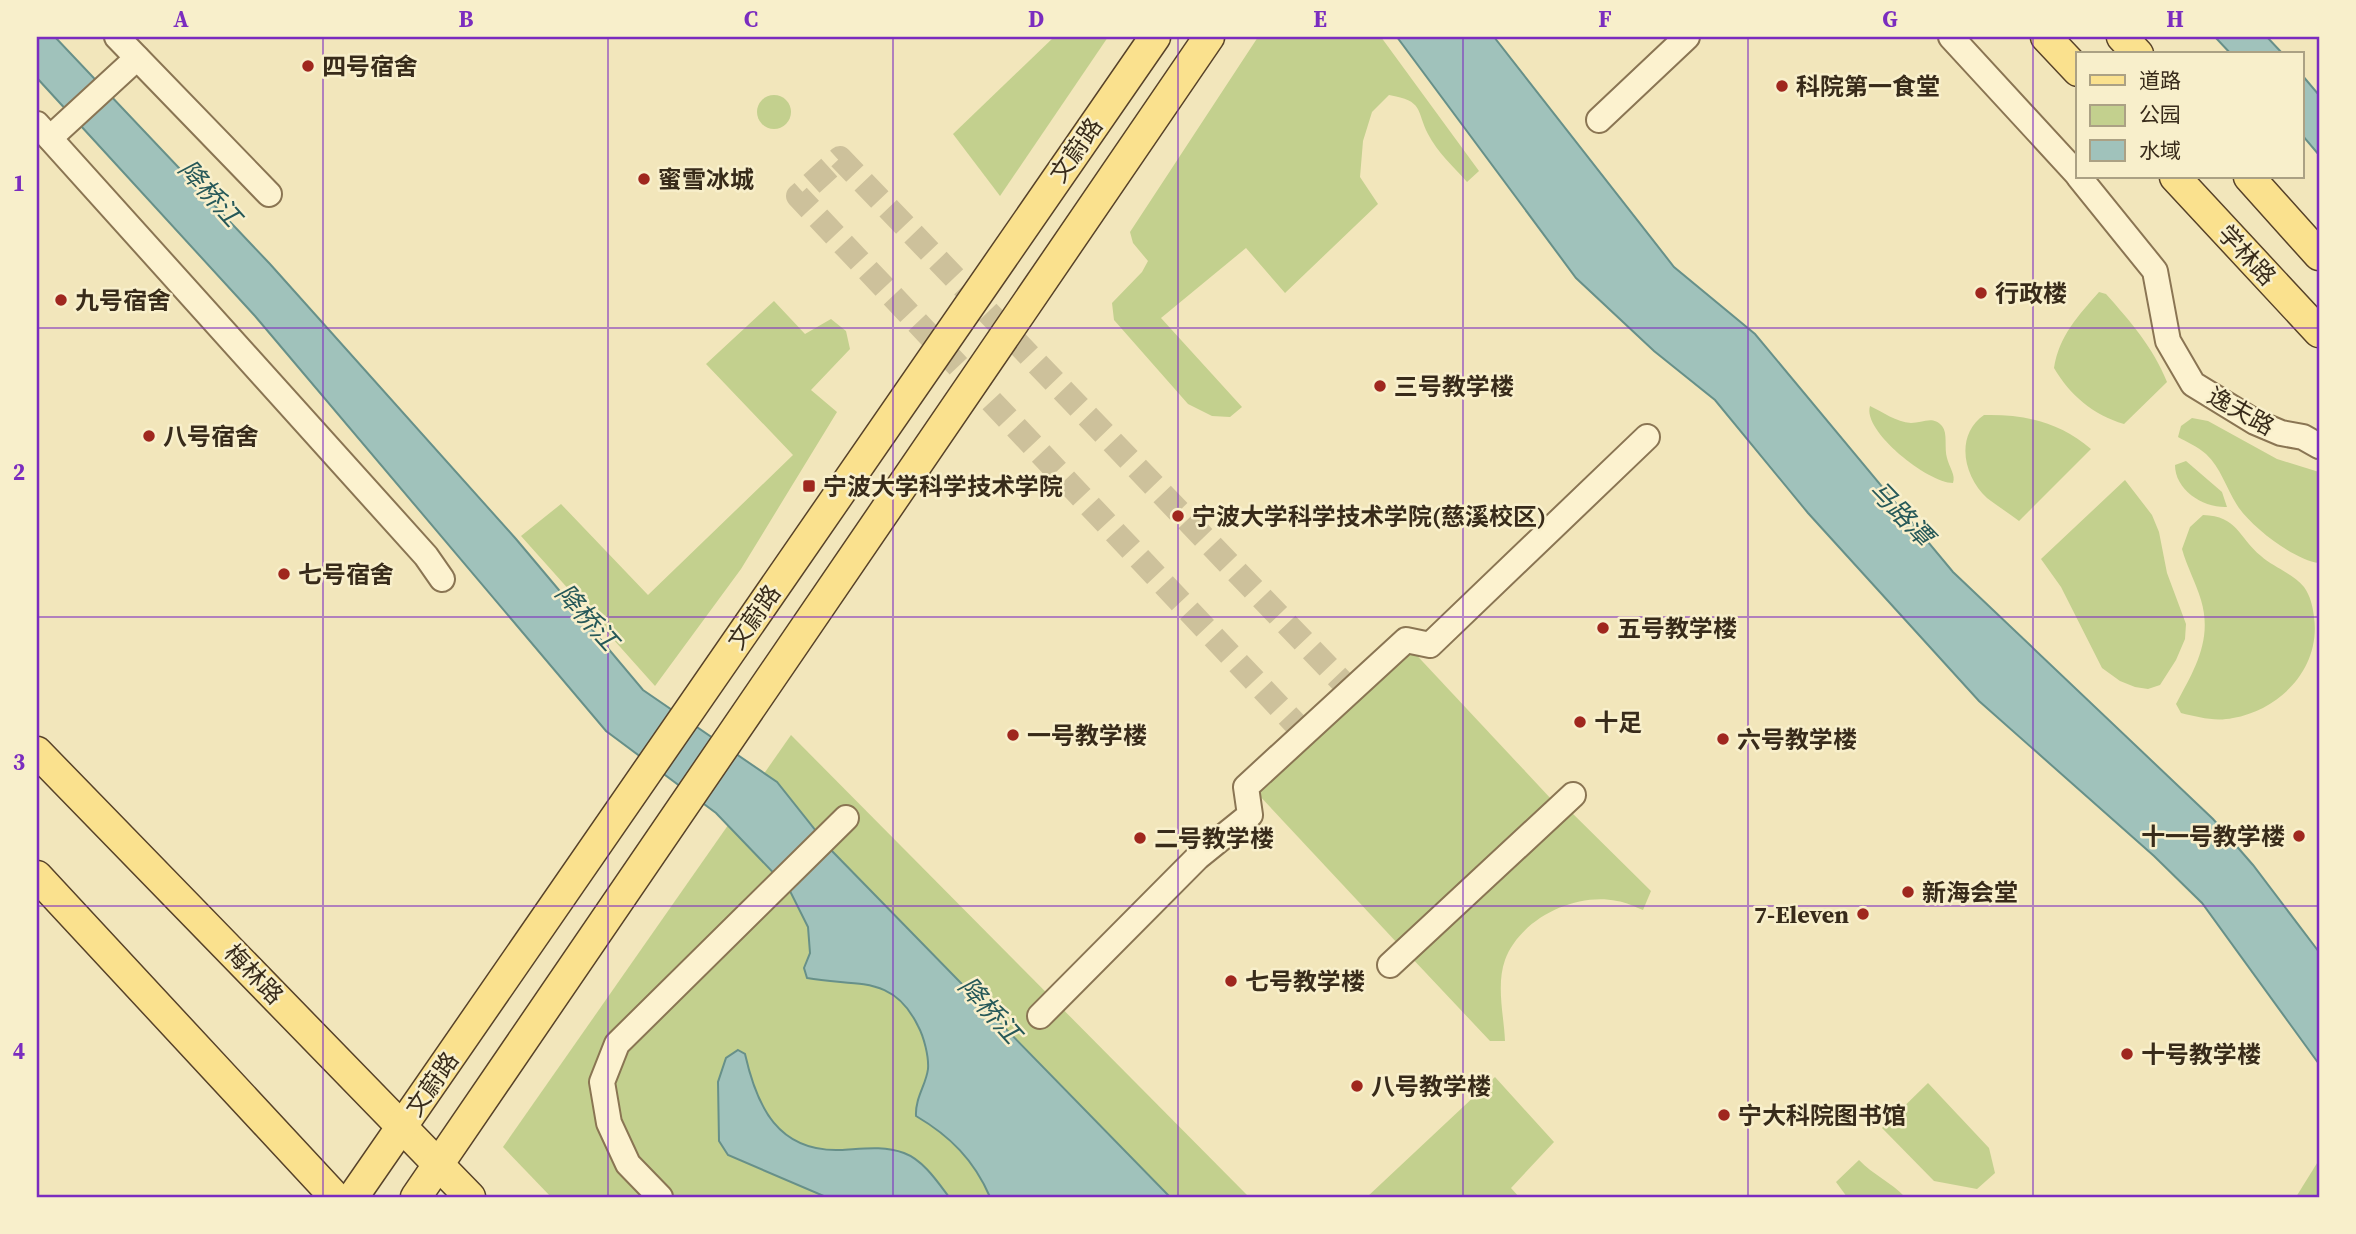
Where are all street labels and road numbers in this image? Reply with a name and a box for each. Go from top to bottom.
street label: 文蔚路 [1042,111,1110,189]
street label: 学林路 [2210,217,2284,293]
street label: 逸夫路 [2202,379,2280,443]
street label: 文蔚路 [720,578,788,656]
street label: 梅林路 [217,937,291,1011]
street label: 文蔚路 [398,1045,466,1123]

